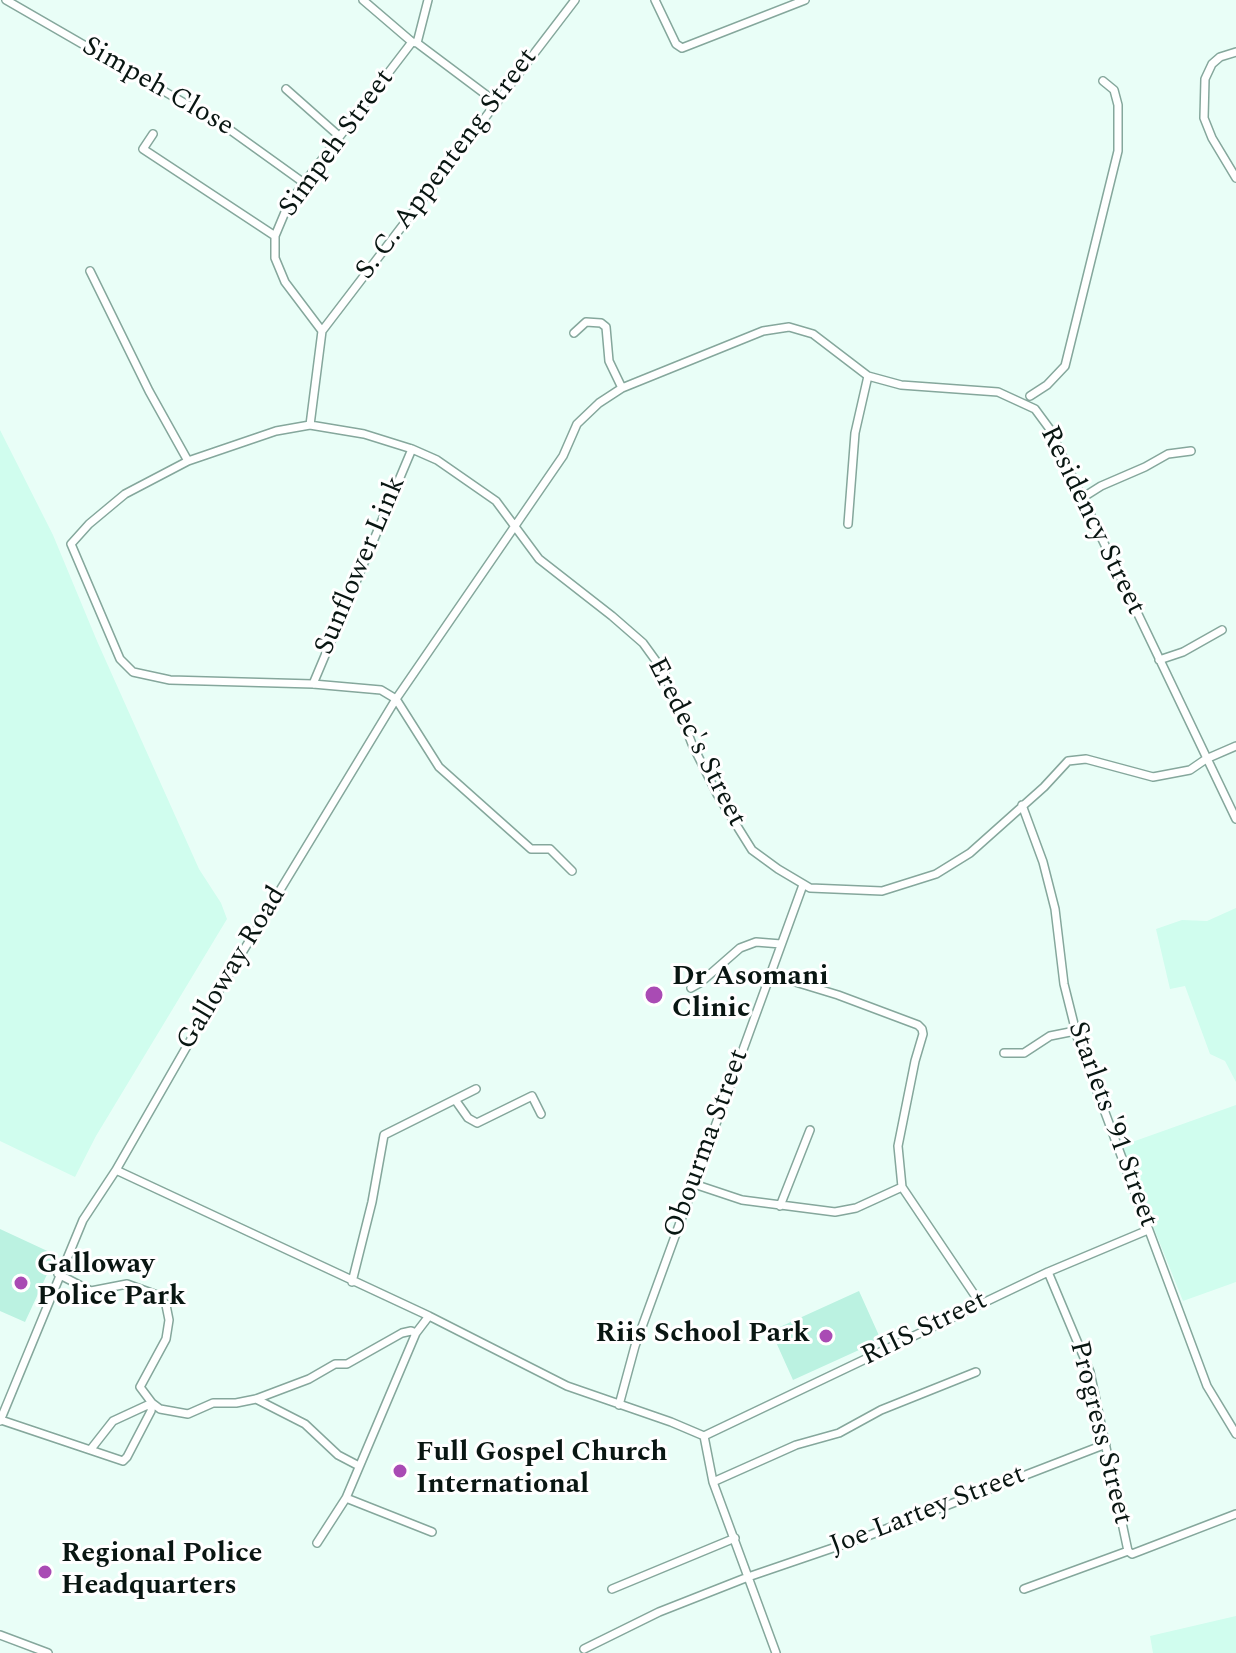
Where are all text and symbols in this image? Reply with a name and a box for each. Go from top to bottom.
street label: Simpeh Close [75,31,239,145]
street label: S. C. Appenteng Street [350,43,546,287]
street label: Simpeh Street [273,64,403,224]
street label: Residency Street [1031,421,1151,621]
street label: Sunflower Link [309,472,415,660]
street label: Eredec's Street [638,653,752,833]
street label: Galloway Road [171,881,295,1057]
place label: Dr Asomani Clinic [672,962,828,1028]
marker: Dr Asomani Clinic [643,984,665,1006]
street label: Starlets '91 Street [1058,1018,1164,1232]
street label: Obourma Street [658,1045,758,1243]
place label: Galloway Police Park [37,1250,186,1316]
marker: Galloway Police Park [12,1274,30,1292]
street label: RIIS Street [857,1285,993,1375]
place label: Riis School Park [596,1319,810,1353]
marker: Riis School Park [817,1327,835,1345]
street label: Progress Street [1060,1338,1138,1528]
place label: Full Gospel Church International [416,1438,668,1504]
street label: Joe Lartey Street [826,1459,1030,1565]
marker: Full Gospel Church International [391,1462,409,1480]
place label: Regional Police Headquarters [61,1539,262,1605]
marker: Regional Police Headquarters [36,1563,54,1581]

